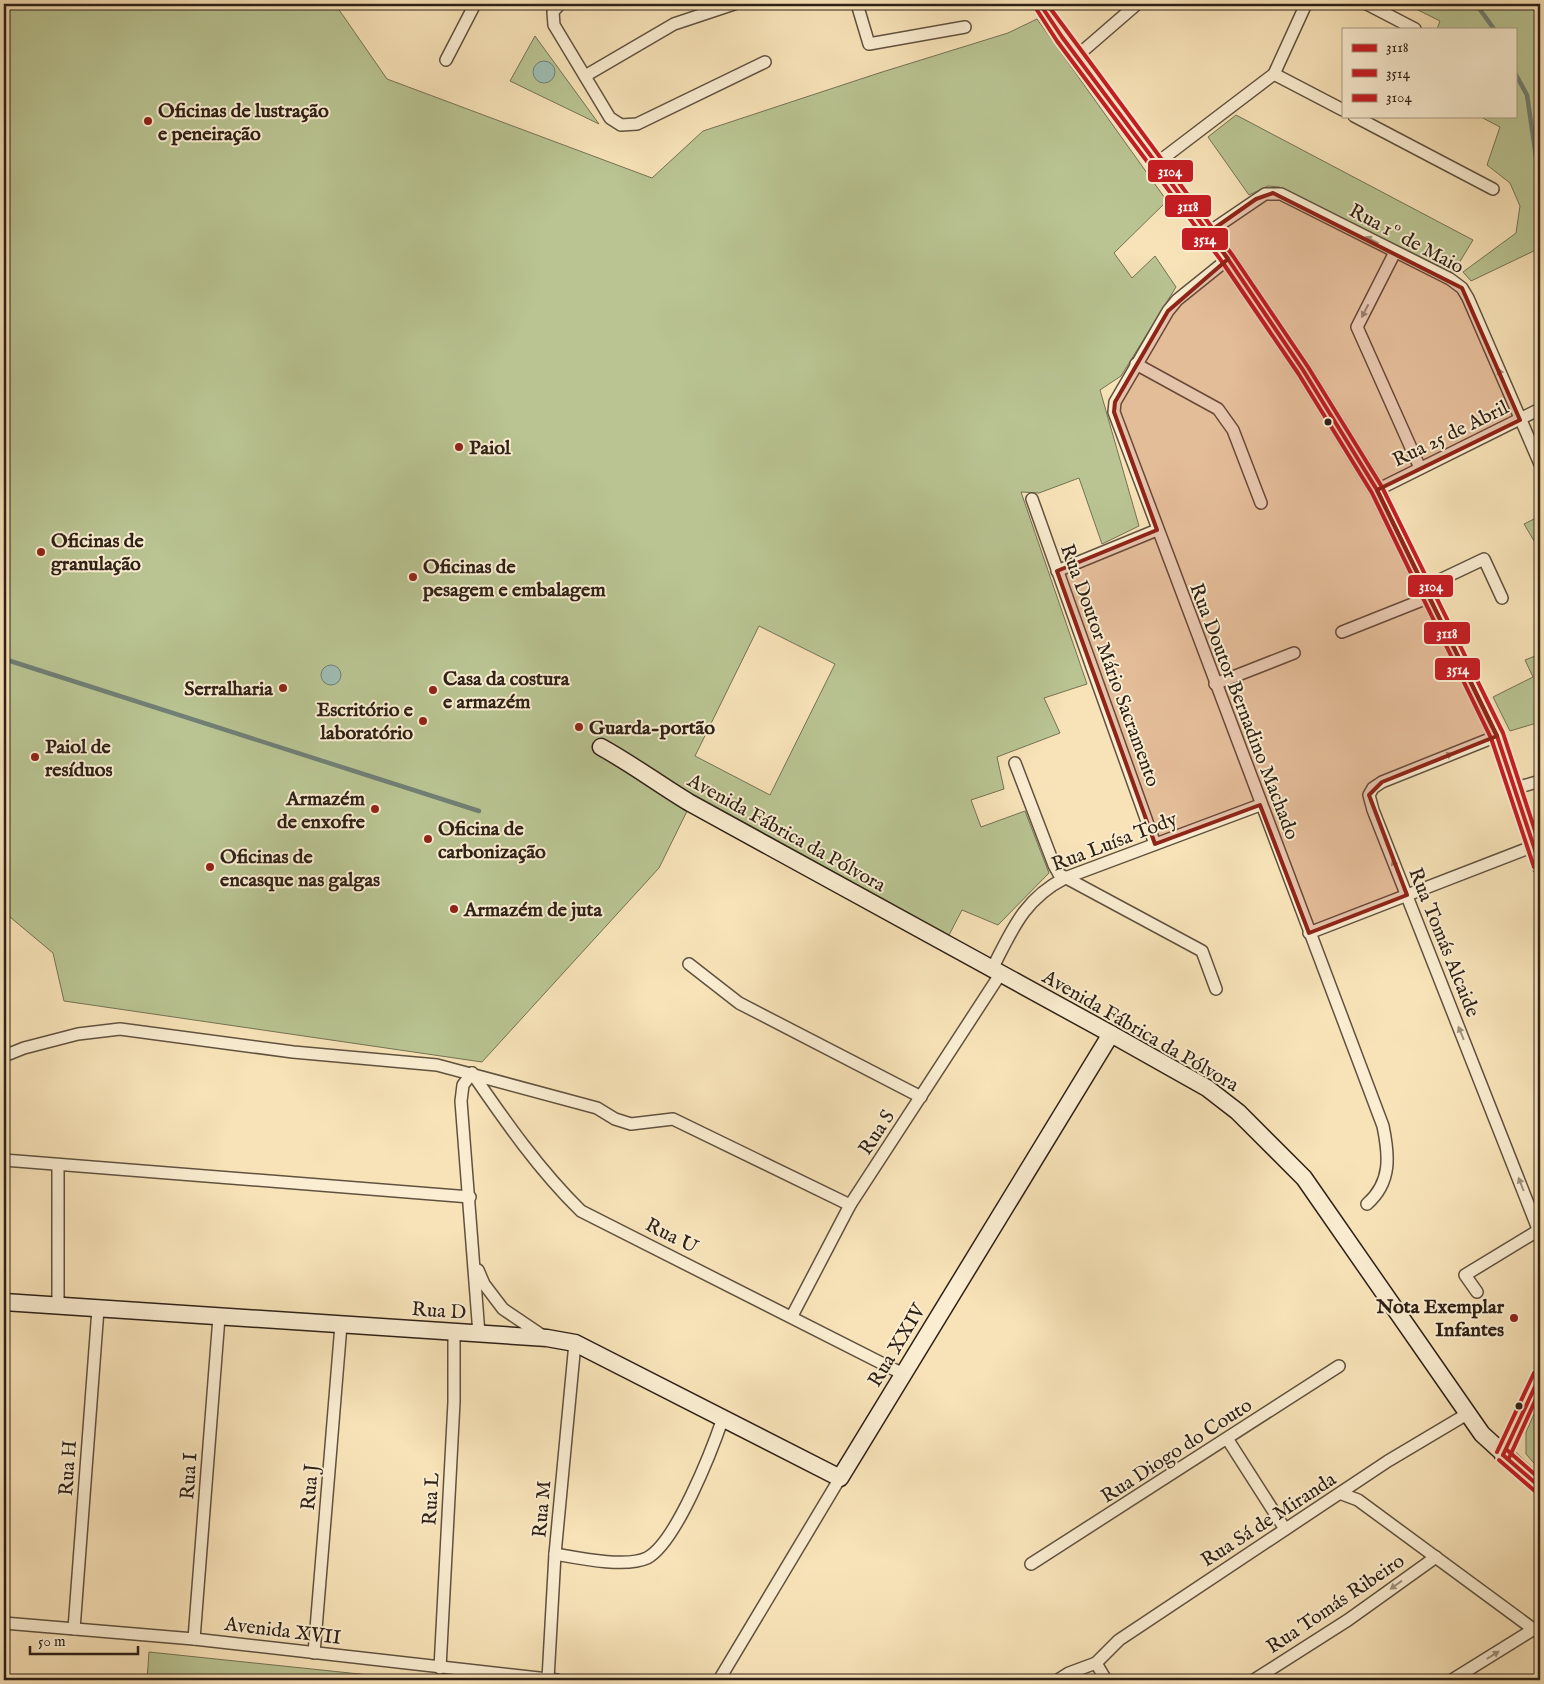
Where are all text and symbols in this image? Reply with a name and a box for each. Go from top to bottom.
legend [1342,28,1516,118]
text: 3118 [1386,38,1409,57]
text: 3514 [1386,64,1411,83]
text: 3104 [1386,88,1412,107]
place label: Oficinas de lustração e peneiração [158,99,329,147]
marker: Oficinas de lustração e peneiração [142,115,154,127]
line badge: 3104 [1147,159,1194,183]
text: 3104 [1158,163,1183,181]
line badge: 3118 [1164,194,1212,218]
text: 3118 [1177,198,1199,216]
street label: Rua 1º de Maio [1345,199,1468,280]
line badge: 3514 [1181,227,1229,251]
text: 3514 [1194,231,1217,249]
one-way arrow [1365,236,1379,244]
one-way arrow [1361,304,1369,318]
one-way arrow [1497,367,1505,382]
street label: Rua 25 de Abril [1389,395,1513,473]
unlabelled marker [1323,417,1333,427]
place label: Paiol [469,436,511,461]
marker: Paiol [453,441,465,453]
place label: Oficinas de granulação [51,529,145,577]
street label: Rua Doutor Mário Sacramento [1054,541,1165,790]
marker: Oficinas de granulação [35,546,47,558]
place label: Oficinas de pesagem e embalagem [422,555,606,603]
marker: Oficinas de pesagem e embalagem [407,571,419,583]
line badge: 3104 [1407,574,1454,598]
text: 3104 [1419,578,1444,596]
street label: Rua Doutor Bernadino Machado [1183,580,1304,843]
line badge: 3118 [1423,621,1471,645]
text: 3118 [1436,625,1458,643]
line badge: 3514 [1434,657,1481,681]
text: 3514 [1447,661,1470,679]
place label: Casa da costura e armazém [443,667,570,715]
place label: Serralharia [184,677,273,702]
marker: Serralharia [277,682,289,694]
marker: Casa da costura e armazém [427,684,439,696]
place label: Escritório e laboratório [316,698,414,746]
marker: Escritório e laboratório [417,715,429,727]
place label: Guarda-portão [589,716,715,741]
marker: Guarda-portão [573,721,585,733]
place label: Paiol de resíduos [45,735,113,783]
marker: Paiol de resíduos [29,751,41,763]
one-way arrow [1438,752,1453,760]
street label: Avenida Fábrica da Pólvora [682,768,890,898]
place label: Armazém de enxofre [277,787,366,835]
marker: Armazém de enxofre [369,803,381,815]
street label: Rua Luísa Tody [1048,807,1181,878]
place label: Oficina de carbonização [438,817,546,865]
marker: Oficina de carbonização [422,833,434,845]
place label: Oficinas de encasque nas galgas [220,845,380,893]
one-way arrow [1391,858,1398,873]
marker: Oficinas de encasque nas galgas [204,861,216,873]
street label: Rua Tomás Alcaide [1402,864,1485,1021]
place label: Armazém de juta [463,898,602,923]
marker: Armazém de juta [448,903,460,915]
street label: Avenida Fábrica da Pólvora [1037,964,1243,1098]
one-way arrow [1457,1025,1465,1040]
street label: Rua S [853,1106,901,1160]
one-way arrow [1517,1176,1525,1191]
street label: Rua U [641,1213,703,1261]
place label: Nota Exemplar Infantes [1375,1295,1505,1343]
street label: Rua D [411,1297,467,1326]
street label: Rua XXIV [863,1299,932,1392]
marker: Nota Exemplar Infantes [1508,1312,1520,1324]
street label: Rua Diogo do Couto [1097,1393,1257,1509]
unlabelled marker [1514,1401,1524,1411]
street label: Rua H [54,1439,83,1497]
street label: Rua I [175,1451,204,1500]
street label: Rua J [296,1463,325,1511]
street label: Rua Sá de Miranda [1197,1467,1341,1573]
street label: Rua L [418,1471,445,1526]
street label: Rua M [528,1479,557,1539]
street label: Rua Tomás Ribeiro [1262,1549,1410,1660]
one-way arrow [1389,1580,1403,1590]
street label: Avenida XVII [222,1612,343,1651]
scale bar [30,1624,138,1656]
text: 50 m [38,1632,66,1651]
one-way arrow [1486,1650,1500,1659]

